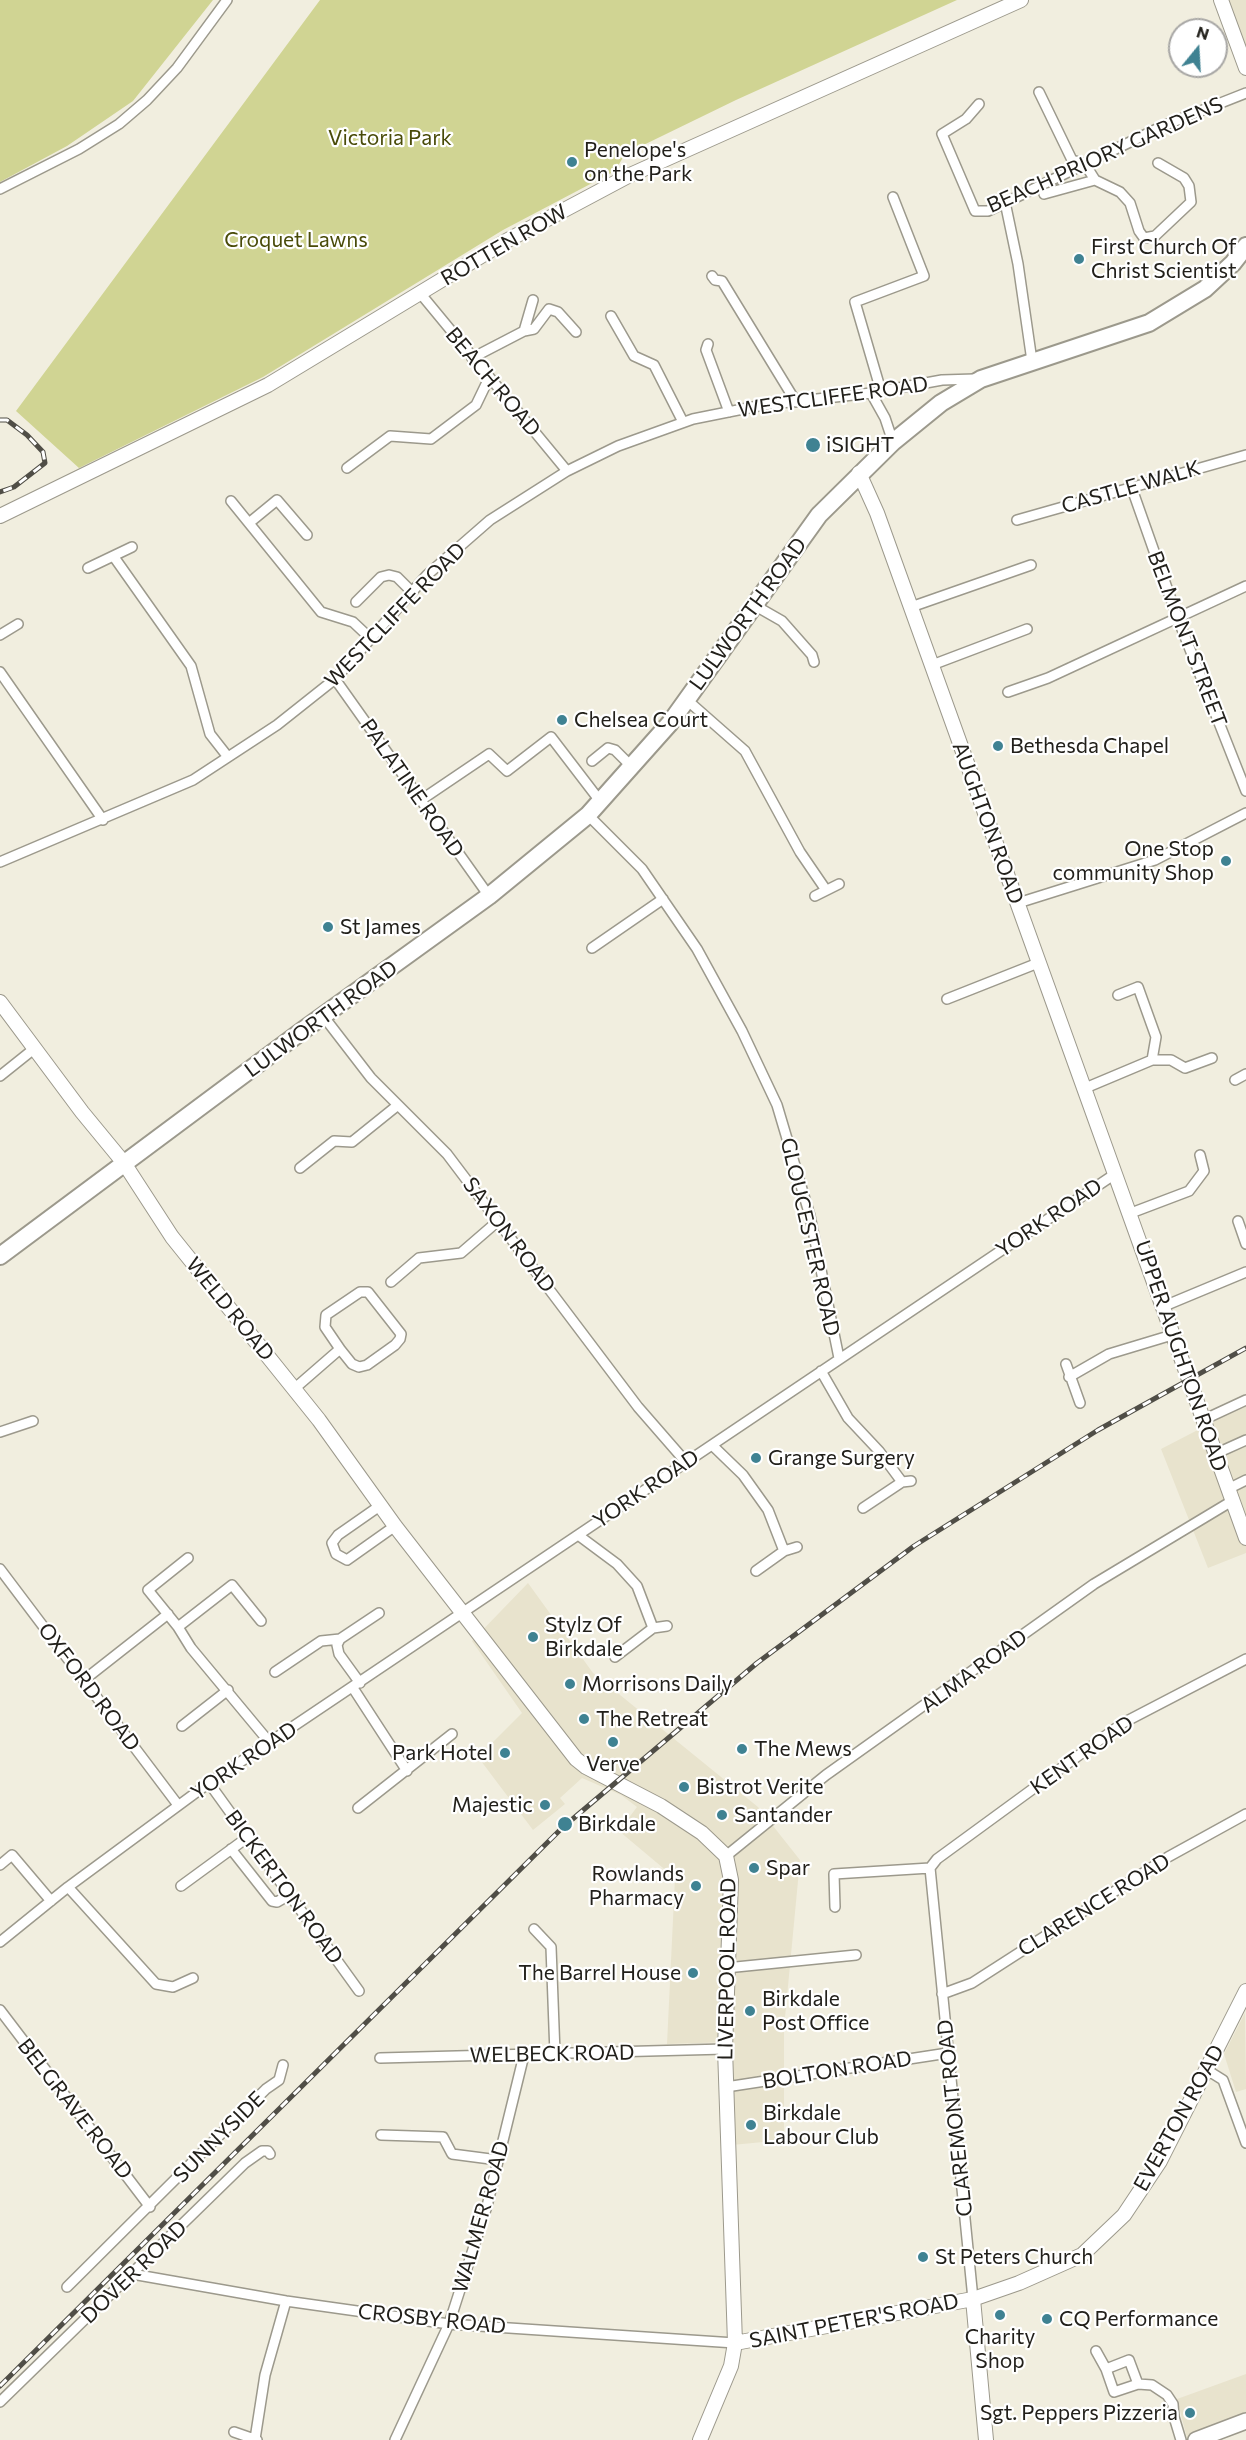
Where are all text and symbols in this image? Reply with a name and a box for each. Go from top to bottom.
north arrow [1168,18,1228,78]
text: N [1194,21,1212,43]
street label: BEACH PRIORY GARDENS [983,92,1227,218]
park label: Victoria Park [328,125,452,151]
place label: Penelope's on the Park [584,137,692,187]
marker: Penelope's on the Park [565,155,579,169]
street label: ROTTEN ROW [436,199,572,291]
park label: Croquet Lawns [224,227,368,253]
place label: First Church Of Christ Scientist [1091,234,1237,284]
marker: First Church Of Christ Scientist [1072,252,1086,266]
street label: BEACH ROAD [440,322,546,442]
street label: WESTCLIFFE ROAD [736,371,930,423]
place label: iSIGHT [826,432,894,458]
marker: iSIGHT [804,436,822,454]
street label: CASTLE WALK [1059,455,1203,519]
street label: LULWORTH ROAD [684,533,812,695]
street label: WESTCLIFFE ROAD [319,537,471,693]
street label: BELMONT STREET [1142,548,1232,730]
place label: Chelsea Court [574,707,708,733]
marker: Chelsea Court [555,713,569,727]
street label: PALATINE ROAD [355,714,469,862]
place label: Bethesda Chapel [1010,733,1169,759]
street label: AUGHTON ROAD [947,739,1029,907]
marker: Bethesda Chapel [991,739,1005,753]
place label: One Stop community Shop [1052,836,1214,886]
marker: One Stop community Shop [1219,854,1233,868]
place label: St James [340,914,421,940]
marker: St James [321,920,335,934]
street label: LULWORTH ROAD [240,955,402,1083]
street label: GLOUCESTER ROAD [775,1135,845,1339]
street label: SAXON ROAD [458,1172,560,1298]
street label: YORK ROAD [991,1173,1107,1263]
street label: UPPER AUGHTON ROAD [1130,1237,1232,1475]
street label: WELD ROAD [181,1252,279,1366]
street label: YORK ROAD [588,1444,704,1534]
place label: Grange Surgery [768,1445,915,1471]
marker: Grange Surgery [749,1451,763,1465]
place label: Stylz Of Birkdale [545,1612,623,1662]
street label: OXFORD ROAD [33,1618,145,1756]
street label: ALMA ROAD [916,1624,1032,1718]
marker: Stylz Of Birkdale [526,1630,540,1644]
place label: Morrisons Daily [582,1671,733,1697]
marker: Morrisons Daily [563,1677,577,1691]
place label: The Retreat [596,1706,708,1732]
street label: KENT ROAD [1026,1710,1138,1800]
marker: The Retreat [577,1712,591,1726]
street label: YORK ROAD [186,1716,302,1806]
marker: Verve [606,1735,620,1749]
place label: The Mews [754,1736,852,1762]
place label: Park Hotel [392,1740,493,1766]
marker: The Mews [735,1742,749,1756]
marker: Park Hotel [498,1746,512,1760]
place label: Verve [586,1751,640,1777]
place label: Bistrot Verite [696,1774,823,1800]
marker: Bistrot Verite [677,1780,691,1794]
place label: Majestic [452,1792,533,1818]
marker: Majestic [538,1798,552,1812]
place label: Santander [734,1802,833,1828]
street label: BICKERTON ROAD [220,1805,348,1969]
marker: Santander [715,1808,729,1822]
place label: Birkdale [578,1811,656,1837]
marker: Birkdale [556,1815,574,1833]
street label: CLARENCE ROAD [1013,1848,1175,1962]
place label: Spar [766,1855,810,1881]
place label: Rowlands Pharmacy [589,1861,684,1911]
marker: Spar [747,1861,761,1875]
street label: LIVERPOOL ROAD [713,1877,741,2061]
marker: Rowlands Pharmacy [689,1879,703,1893]
place label: The Barrel House [518,1960,681,1986]
marker: The Barrel House [686,1966,700,1980]
place label: Birkdale Post Office [762,1986,869,2036]
marker: Birkdale Post Office [743,2004,757,2018]
street label: CLAREMONT ROAD [932,2018,978,2218]
street label: BELGRAVE ROAD [12,2034,138,2184]
street label: WELBECK ROAD [469,2040,635,2068]
street label: EVERTON ROAD [1128,2041,1230,2195]
street label: BOLTON ROAD [761,2046,913,2094]
street label: SUNNYSIDE [168,2086,270,2188]
place label: Birkdale Labour Club [763,2100,879,2150]
marker: Birkdale Labour Club [744,2118,758,2132]
street label: WALMER ROAD [447,2138,515,2296]
street label: DOVER ROAD [76,2215,192,2329]
place label: St Peters Church [935,2244,1093,2270]
marker: St Peters Church [916,2250,930,2264]
street label: SAINT PETER'S ROAD [747,2288,961,2354]
street label: CROSBY ROAD [357,2299,507,2339]
place label: CQ Performance [1059,2306,1218,2332]
marker: Charity Shop [993,2308,1007,2322]
marker: CQ Performance [1040,2312,1054,2326]
place label: Charity Shop [965,2324,1035,2374]
place label: Sgt. Peppers Pizzeria [980,2400,1178,2426]
marker: Sgt. Peppers Pizzeria [1183,2406,1197,2420]

